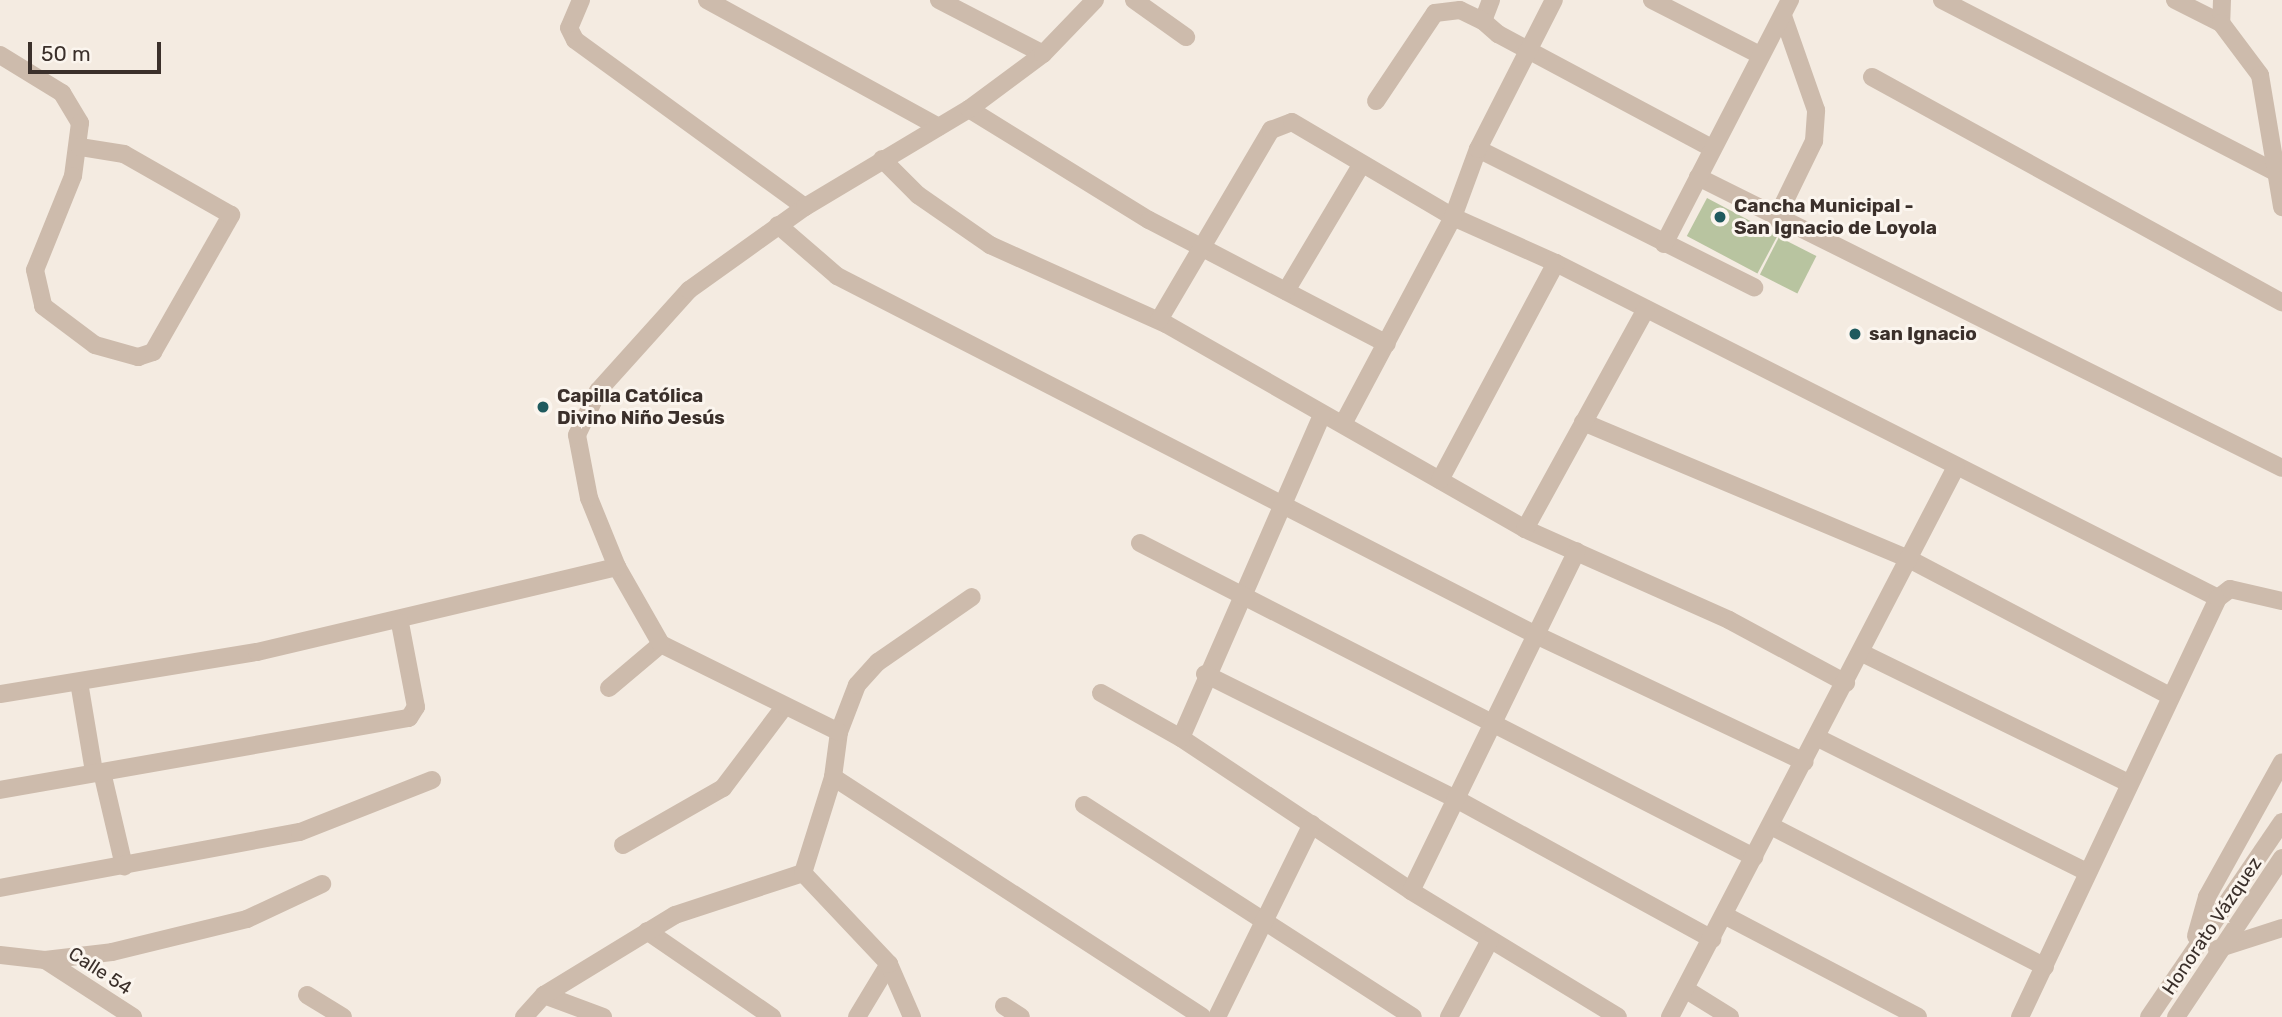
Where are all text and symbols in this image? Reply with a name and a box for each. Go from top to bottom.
scale bar [32,28,164,72]
text: 50 m [41,41,91,66]
place label: Cancha Municipal - San Ignacio de Loyola [1734,195,1937,239]
marker: Cancha Municipal - San Ignacio de Loyola [1712,209,1728,225]
place label: san Ignacio [1869,323,1977,345]
marker: san Ignacio [1847,326,1863,342]
place label: Capilla Católica Divino Niño Jesús [557,385,725,429]
marker: Capilla Católica Divino Niño Jesús [535,399,551,415]
street label: Honorato Vázquez [2157,853,2267,999]
street label: Calle 54 [64,942,136,1000]

